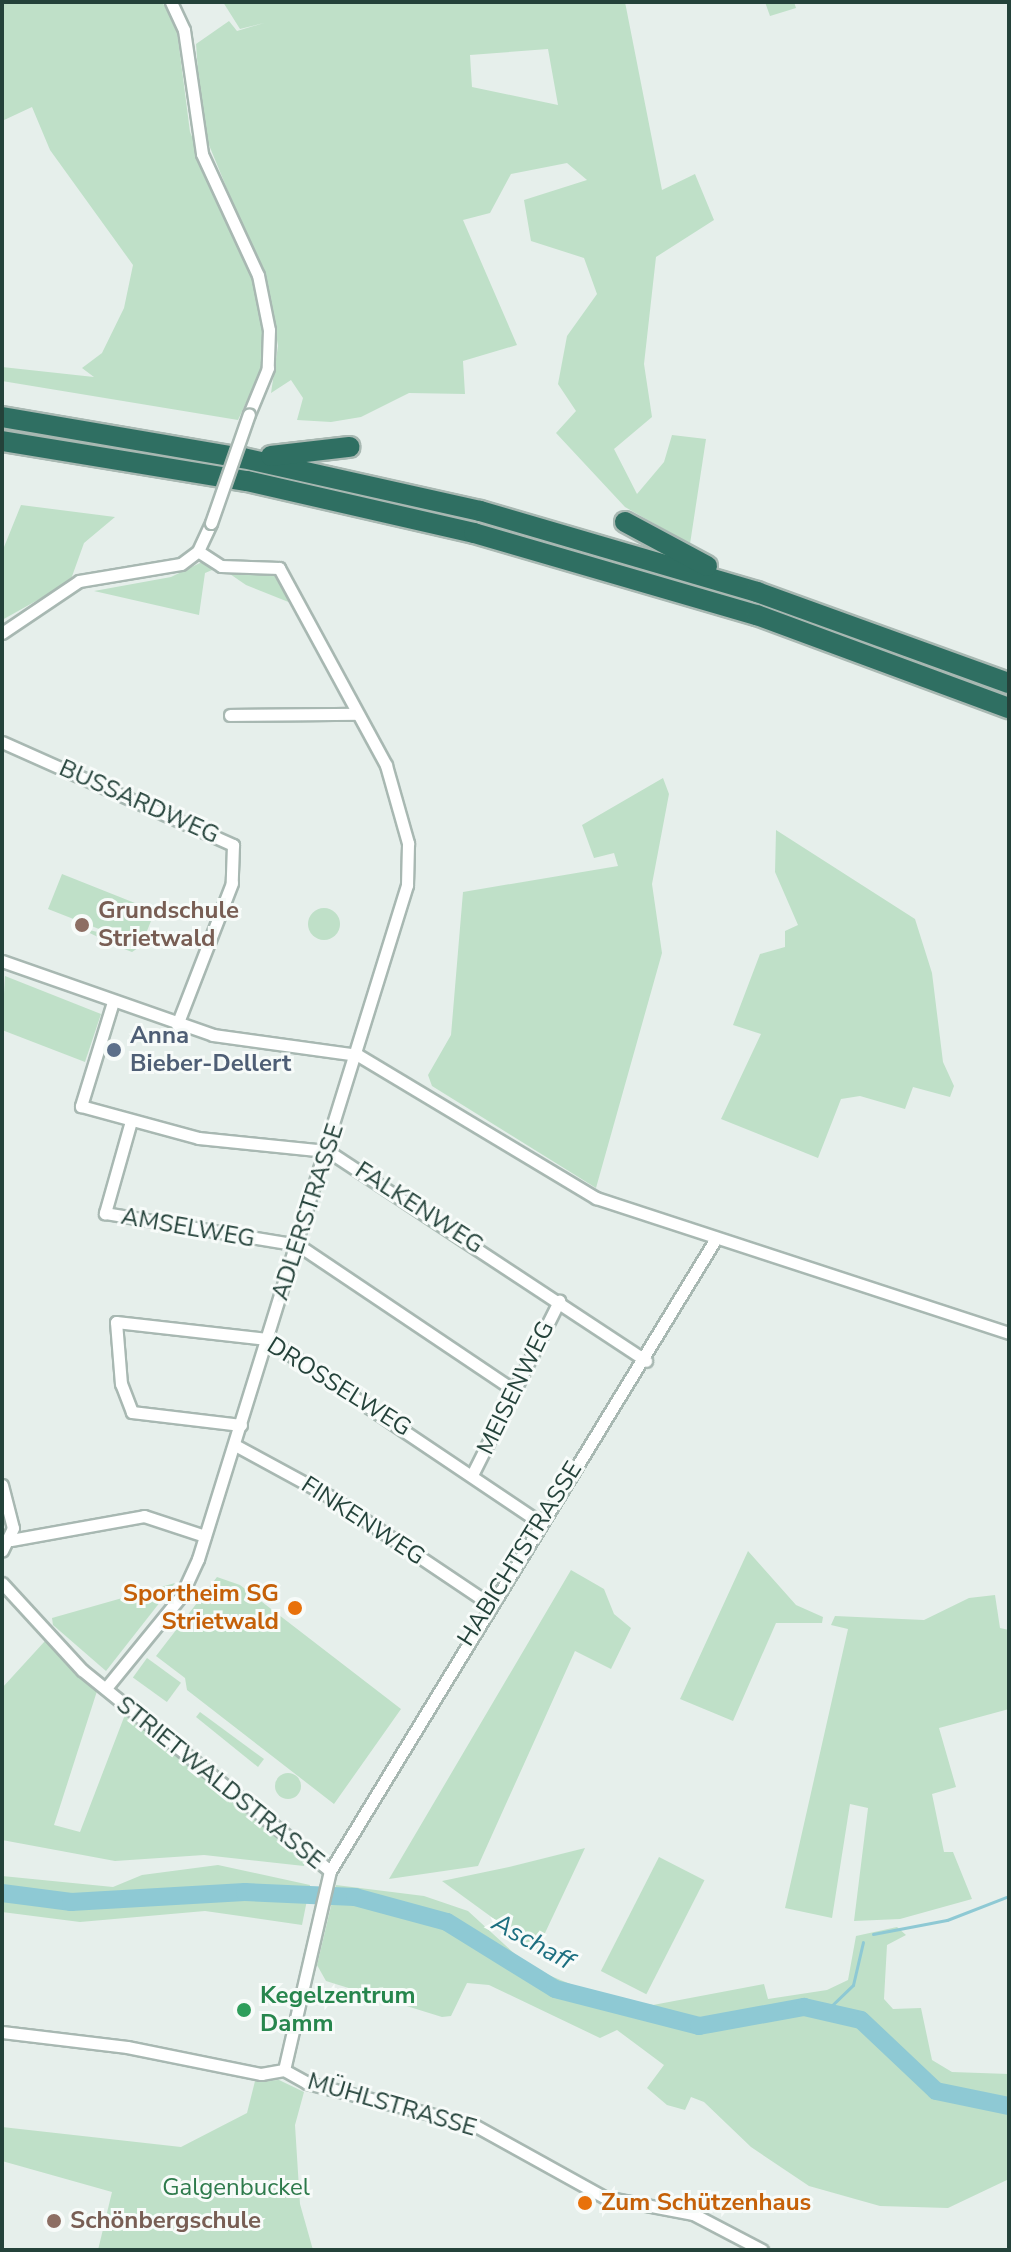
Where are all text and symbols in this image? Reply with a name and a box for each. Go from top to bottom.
street label: BUSSARDWEG [55,754,223,850]
place label: Grundschule Strietwald [98,897,239,953]
marker: Grundschule Strietwald [73,916,91,934]
place label: Anna Bieber-Dellert [130,1022,291,1078]
marker: Anna Bieber-Dellert [105,1041,123,1059]
street label: ADLERSTRASSE [266,1120,350,1304]
street label: FALKENWEG [350,1156,488,1260]
street label: AMSELWEG [119,1202,257,1254]
street label: MEISENWEG [471,1317,561,1459]
street label: DROSSELWEG [262,1331,416,1443]
street label: HABICHTSTRASSE [452,1457,588,1651]
street label: FINKENWEG [296,1470,430,1572]
place label: Sportheim SG Strietwald [123,1580,279,1636]
marker: Sportheim SG Strietwald [286,1599,304,1617]
street label: STRIETWALDSTRASSE [111,1690,329,1876]
water label: Aschaff [487,1907,579,1977]
place label: Kegelzentrum Damm [260,1982,416,2038]
marker: Kegelzentrum Damm [235,2001,253,2019]
street label: MÜHLSTRASSE [304,2067,480,2143]
park label: Galgenbuckel [162,2174,310,2202]
place label: Zum Schützenhaus [601,2189,811,2217]
marker: Zum Schützenhaus [576,2194,594,2212]
place label: Schönbergschule [70,2207,261,2235]
marker: Schönbergschule [45,2212,63,2230]

